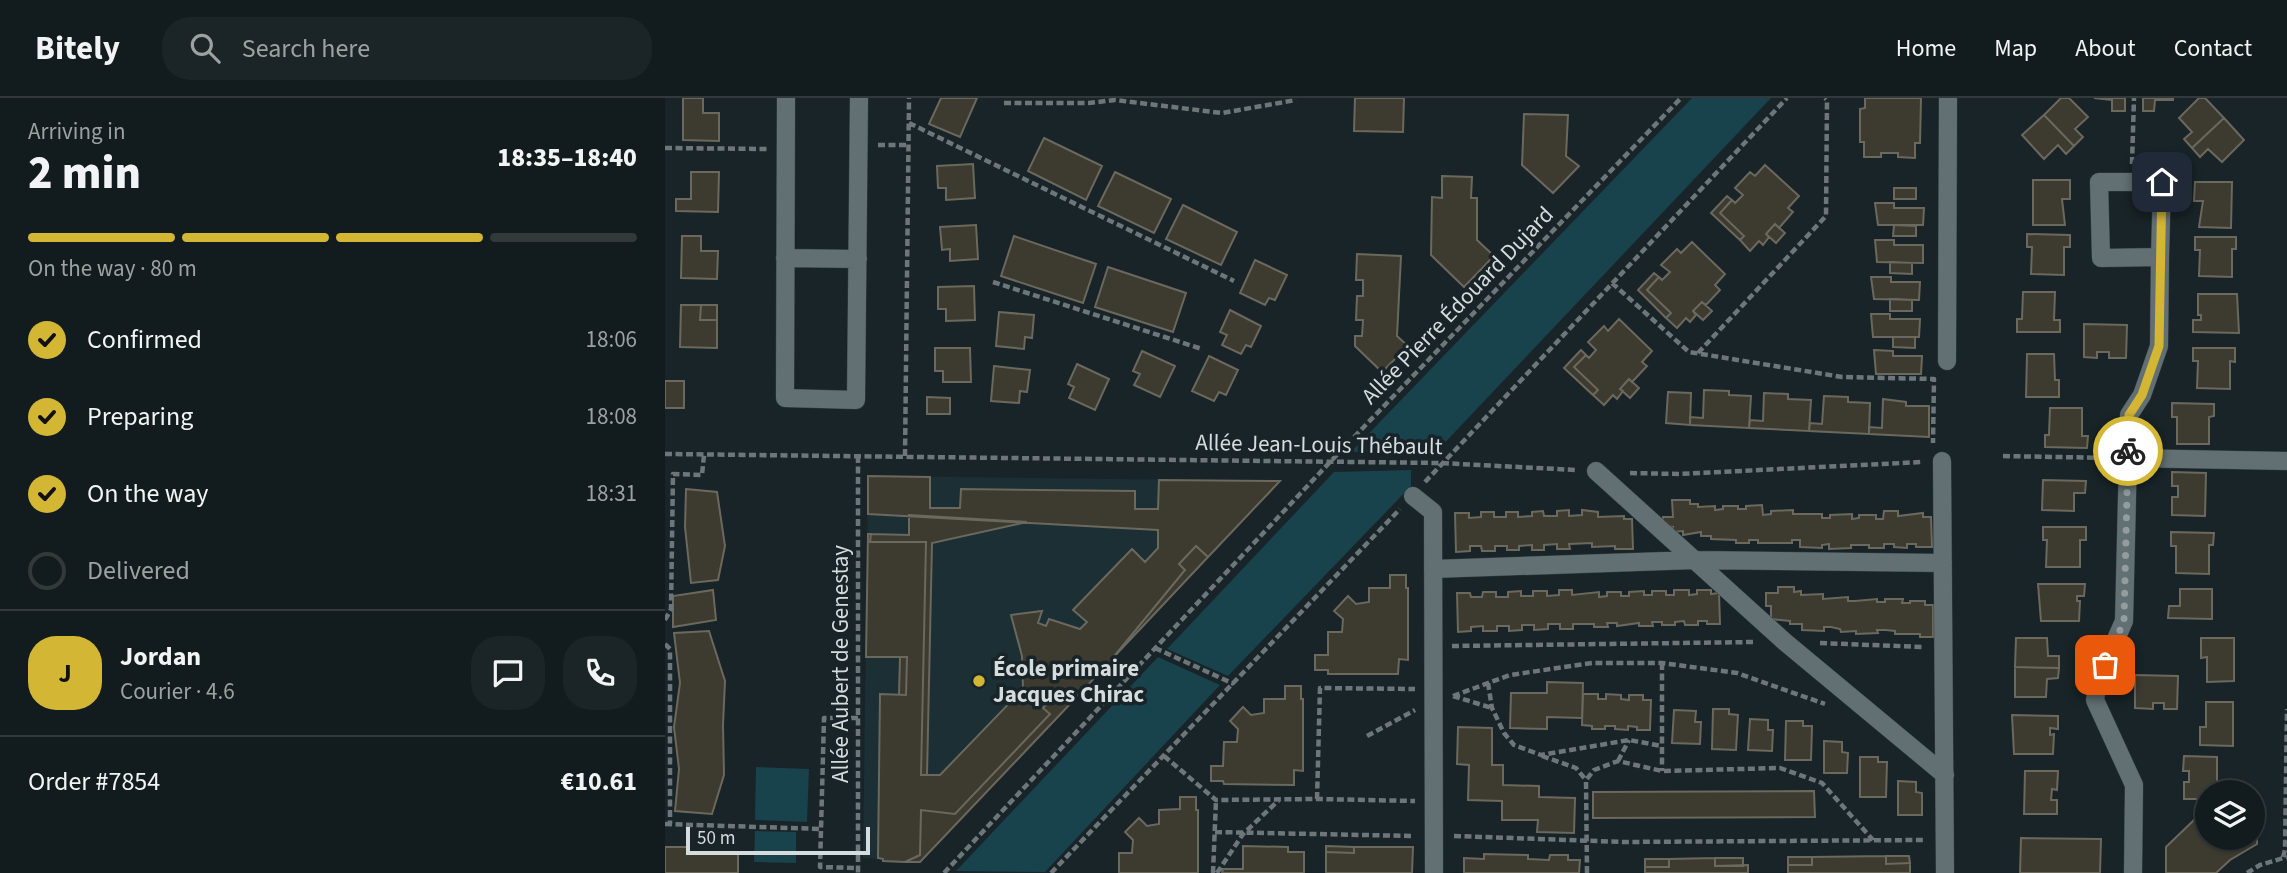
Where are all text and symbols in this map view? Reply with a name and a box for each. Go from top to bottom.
search box [162,17,652,80]
text: Bitely [35,25,120,72]
icon: search [186,29,224,67]
text: Search here [242,30,370,67]
text: Home [1896,31,1956,66]
text: Map [1994,31,2037,66]
text: About [2075,31,2136,66]
text: Contact [2174,31,2252,66]
text: Arriving in [28,115,126,148]
text: 18:35–18:40 [497,139,637,176]
text: 2 min [28,141,141,206]
pin [2132,152,2192,212]
icon: home [2143,163,2181,201]
street label: Allée Pierre Édouard Dujard [1354,199,1561,412]
text: On the way · 80 m [28,252,197,285]
icon: check [28,321,66,359]
text: Confirmed [87,321,202,358]
text: 18:06 [586,323,637,356]
icon: check [28,398,66,436]
text: Preparing [87,398,193,435]
text: 18:08 [586,400,637,433]
courier [2093,416,2163,486]
street label: Allée Jean-Louis Thébault [1195,426,1443,463]
icon: bike [2109,432,2147,470]
icon: check [28,475,66,513]
text: On the way [87,475,208,512]
text: 18:31 [586,477,637,510]
street label: Allée Aubert de Genestay [824,545,857,783]
text: Delivered [87,552,190,589]
pin [2075,635,2135,695]
button: chat [471,636,545,710]
button: phone [563,636,637,710]
text: Jordan [120,638,201,675]
icon: bag [2086,646,2124,684]
place label: École primaire Jacques Chirac [993,652,1144,711]
text: J [58,655,72,692]
marker: École primaire Jacques Chirac [971,673,987,689]
text: Courier · 4.6 [120,675,235,708]
text: Order #7854 [28,763,160,800]
text: €10.61 [561,763,637,800]
map controls [2195,780,2265,850]
button: layers [2195,780,2265,850]
scale bar [686,824,870,856]
text: 50 m [697,825,735,852]

